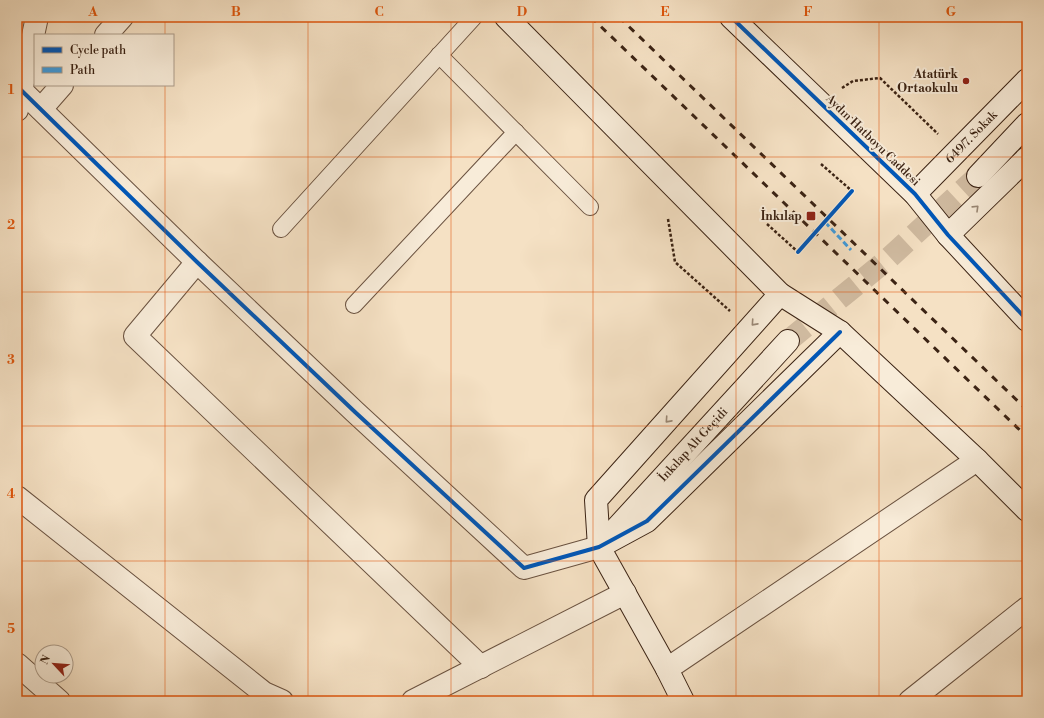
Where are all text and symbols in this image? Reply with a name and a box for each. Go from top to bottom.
text: A [87,4,98,20]
text: B [231,4,241,20]
text: C [374,4,384,20]
text: D [517,4,527,20]
text: E [660,4,670,20]
text: F [803,4,813,20]
text: G [946,4,957,20]
legend [34,34,174,86]
text: Cycle path [70,43,126,58]
text: Path [70,63,95,78]
place label: Atatürk Ortaokulu [897,67,959,96]
marker: Atatürk Ortaokulu [961,76,971,86]
text: 1 [8,82,15,98]
street label: Aydın Hatboyu Caddesi [822,91,923,189]
street label: 649/7. Sokak [942,107,1001,167]
one-way arrow [971,205,979,213]
place label: İnkılap [761,207,802,224]
marker: İnkılap [805,210,817,222]
text: 2 [7,217,15,233]
one-way arrow [752,318,759,326]
text: 3 [7,352,15,368]
street label: İnkılap Alt Geçidi [654,405,731,485]
one-way arrow [665,415,672,423]
text: 4 [7,486,16,502]
text: 5 [7,621,15,637]
north arrow [34,644,74,684]
text: N [38,653,54,667]

